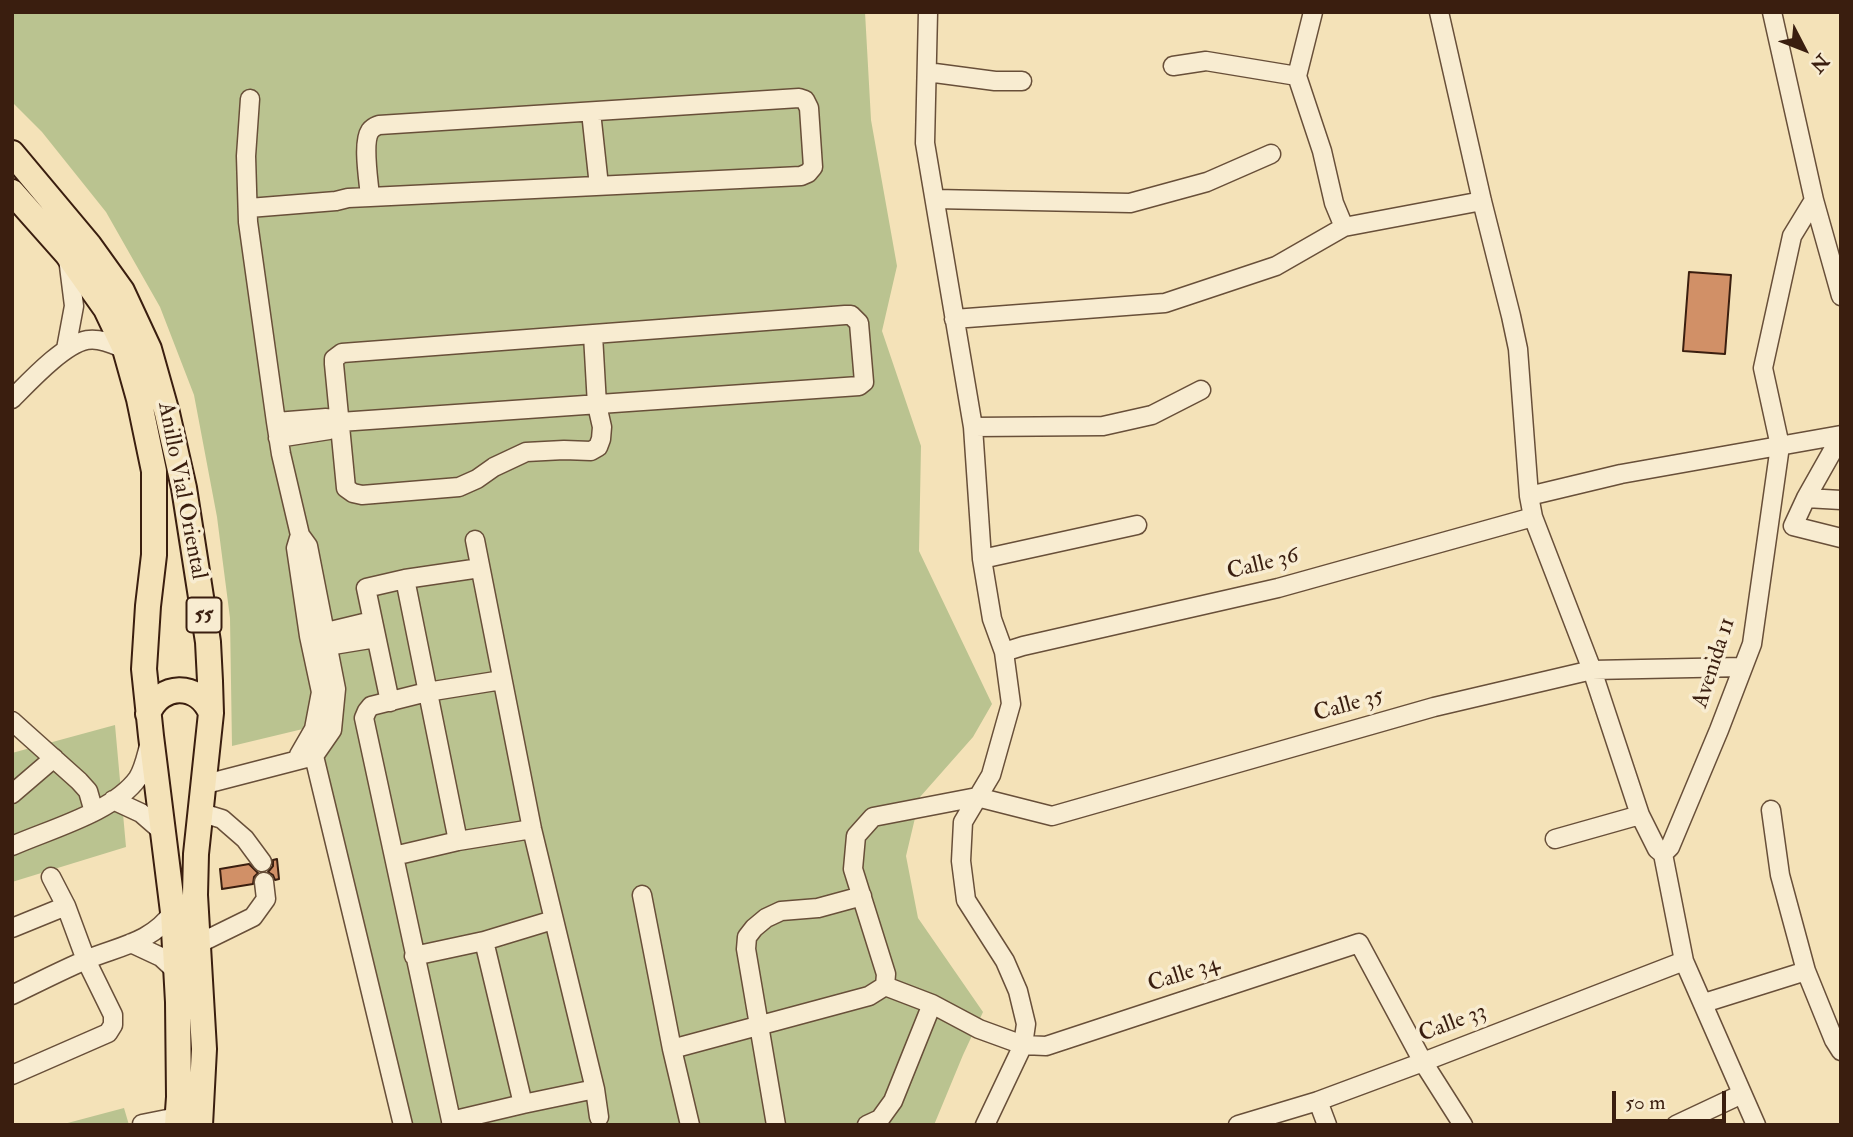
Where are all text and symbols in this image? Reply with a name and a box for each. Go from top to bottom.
north arrow [1769,14,1839,84]
text: N [1805,49,1834,77]
street label: Anillo Vial Oriental [150,400,212,582]
street label: Calle 36 [1224,543,1302,587]
road number: 55 [186,598,222,632]
street label: Avenida 11 [1687,614,1743,712]
street label: Calle 35 [1311,683,1387,729]
street label: Calle 34 [1145,951,1223,999]
street label: Calle 33 [1415,999,1491,1049]
scale bar [1615,1078,1729,1122]
text: 50 m [1625,1089,1666,1116]

